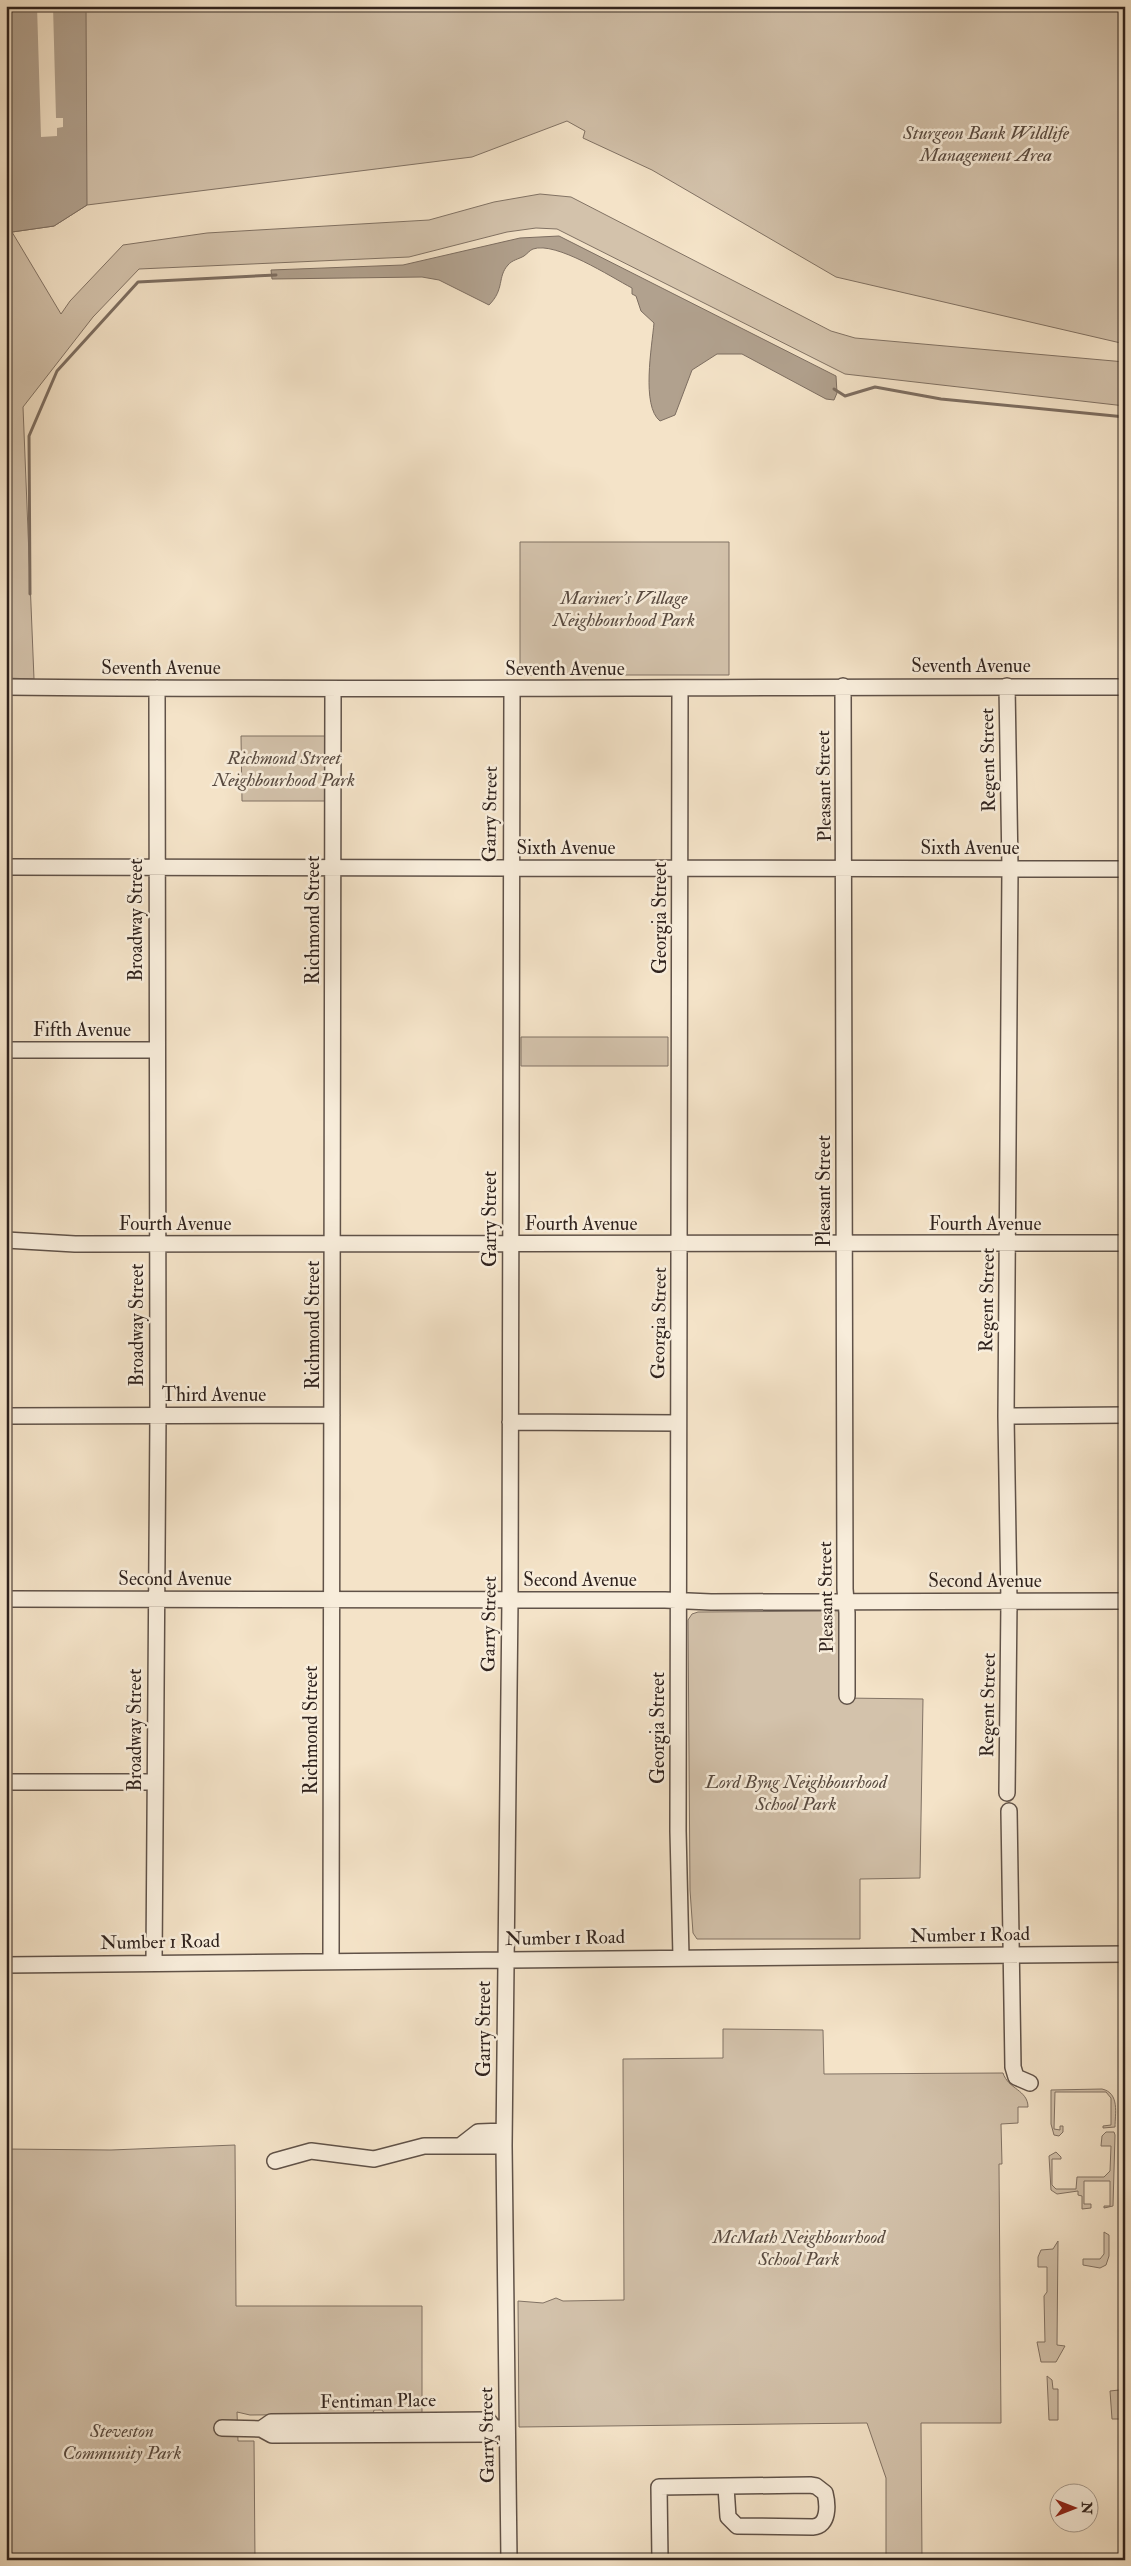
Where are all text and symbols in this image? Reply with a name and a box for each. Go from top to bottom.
park label: Sturgeon Bank Wildlife Management Area [902,121,1070,167]
park label: Mariner's Village Neighbourhood Park [552,586,695,632]
street label: Seventh Avenue [911,654,1031,678]
street label: Seventh Avenue [101,656,221,680]
street label: Seventh Avenue [505,657,625,681]
street label: Regent Street [975,708,1001,812]
street label: Pleasant Street [811,730,837,842]
park label: Richmond Street Neighbourhood Park [212,746,355,792]
street label: Garry Street [477,766,503,862]
street label: Sixth Avenue [516,836,616,860]
street label: Sixth Avenue [920,836,1020,860]
street label: Richmond Street [301,856,325,984]
street label: Broadway Street [124,858,148,982]
street label: Georgia Street [648,862,672,974]
street label: Fifth Avenue [33,1018,131,1042]
street label: Pleasant Street [812,1135,836,1247]
street label: Garry Street [478,1171,502,1267]
street label: Fourth Avenue [119,1212,231,1236]
street label: Fourth Avenue [525,1212,637,1236]
street label: Fourth Avenue [929,1212,1041,1236]
street label: Regent Street [974,1248,1000,1352]
street label: Richmond Street [301,1261,325,1389]
street label: Broadway Street [125,1263,149,1387]
street label: Georgia Street [646,1267,672,1379]
street label: Third Avenue [162,1383,266,1407]
street label: Pleasant Street [813,1541,839,1653]
street label: Second Avenue [118,1567,232,1591]
street label: Second Avenue [523,1568,637,1592]
street label: Second Avenue [928,1569,1042,1593]
street label: Garry Street [476,1576,502,1672]
street label: Regent Street [975,1653,1001,1757]
street label: Richmond Street [299,1666,323,1794]
street label: Broadway Street [123,1668,147,1792]
street label: Georgia Street [646,1672,670,1784]
park label: Lord Byng Neighbourhood School Park [704,1770,888,1816]
street label: Number 1 Road [910,1922,1031,1948]
street label: Number 1 Road [505,1925,626,1951]
street label: Number 1 Road [100,1929,221,1955]
street label: Garry Street [472,1981,496,2077]
park label: McMath Neighbourhood School Park [712,2225,886,2271]
street label: Garry Street [474,2387,500,2483]
street label: Fentiman Place [320,2388,436,2414]
park label: Steveston Community Park [63,2419,182,2465]
north arrow [1048,2484,1098,2534]
text: N [1078,2501,1095,2515]

